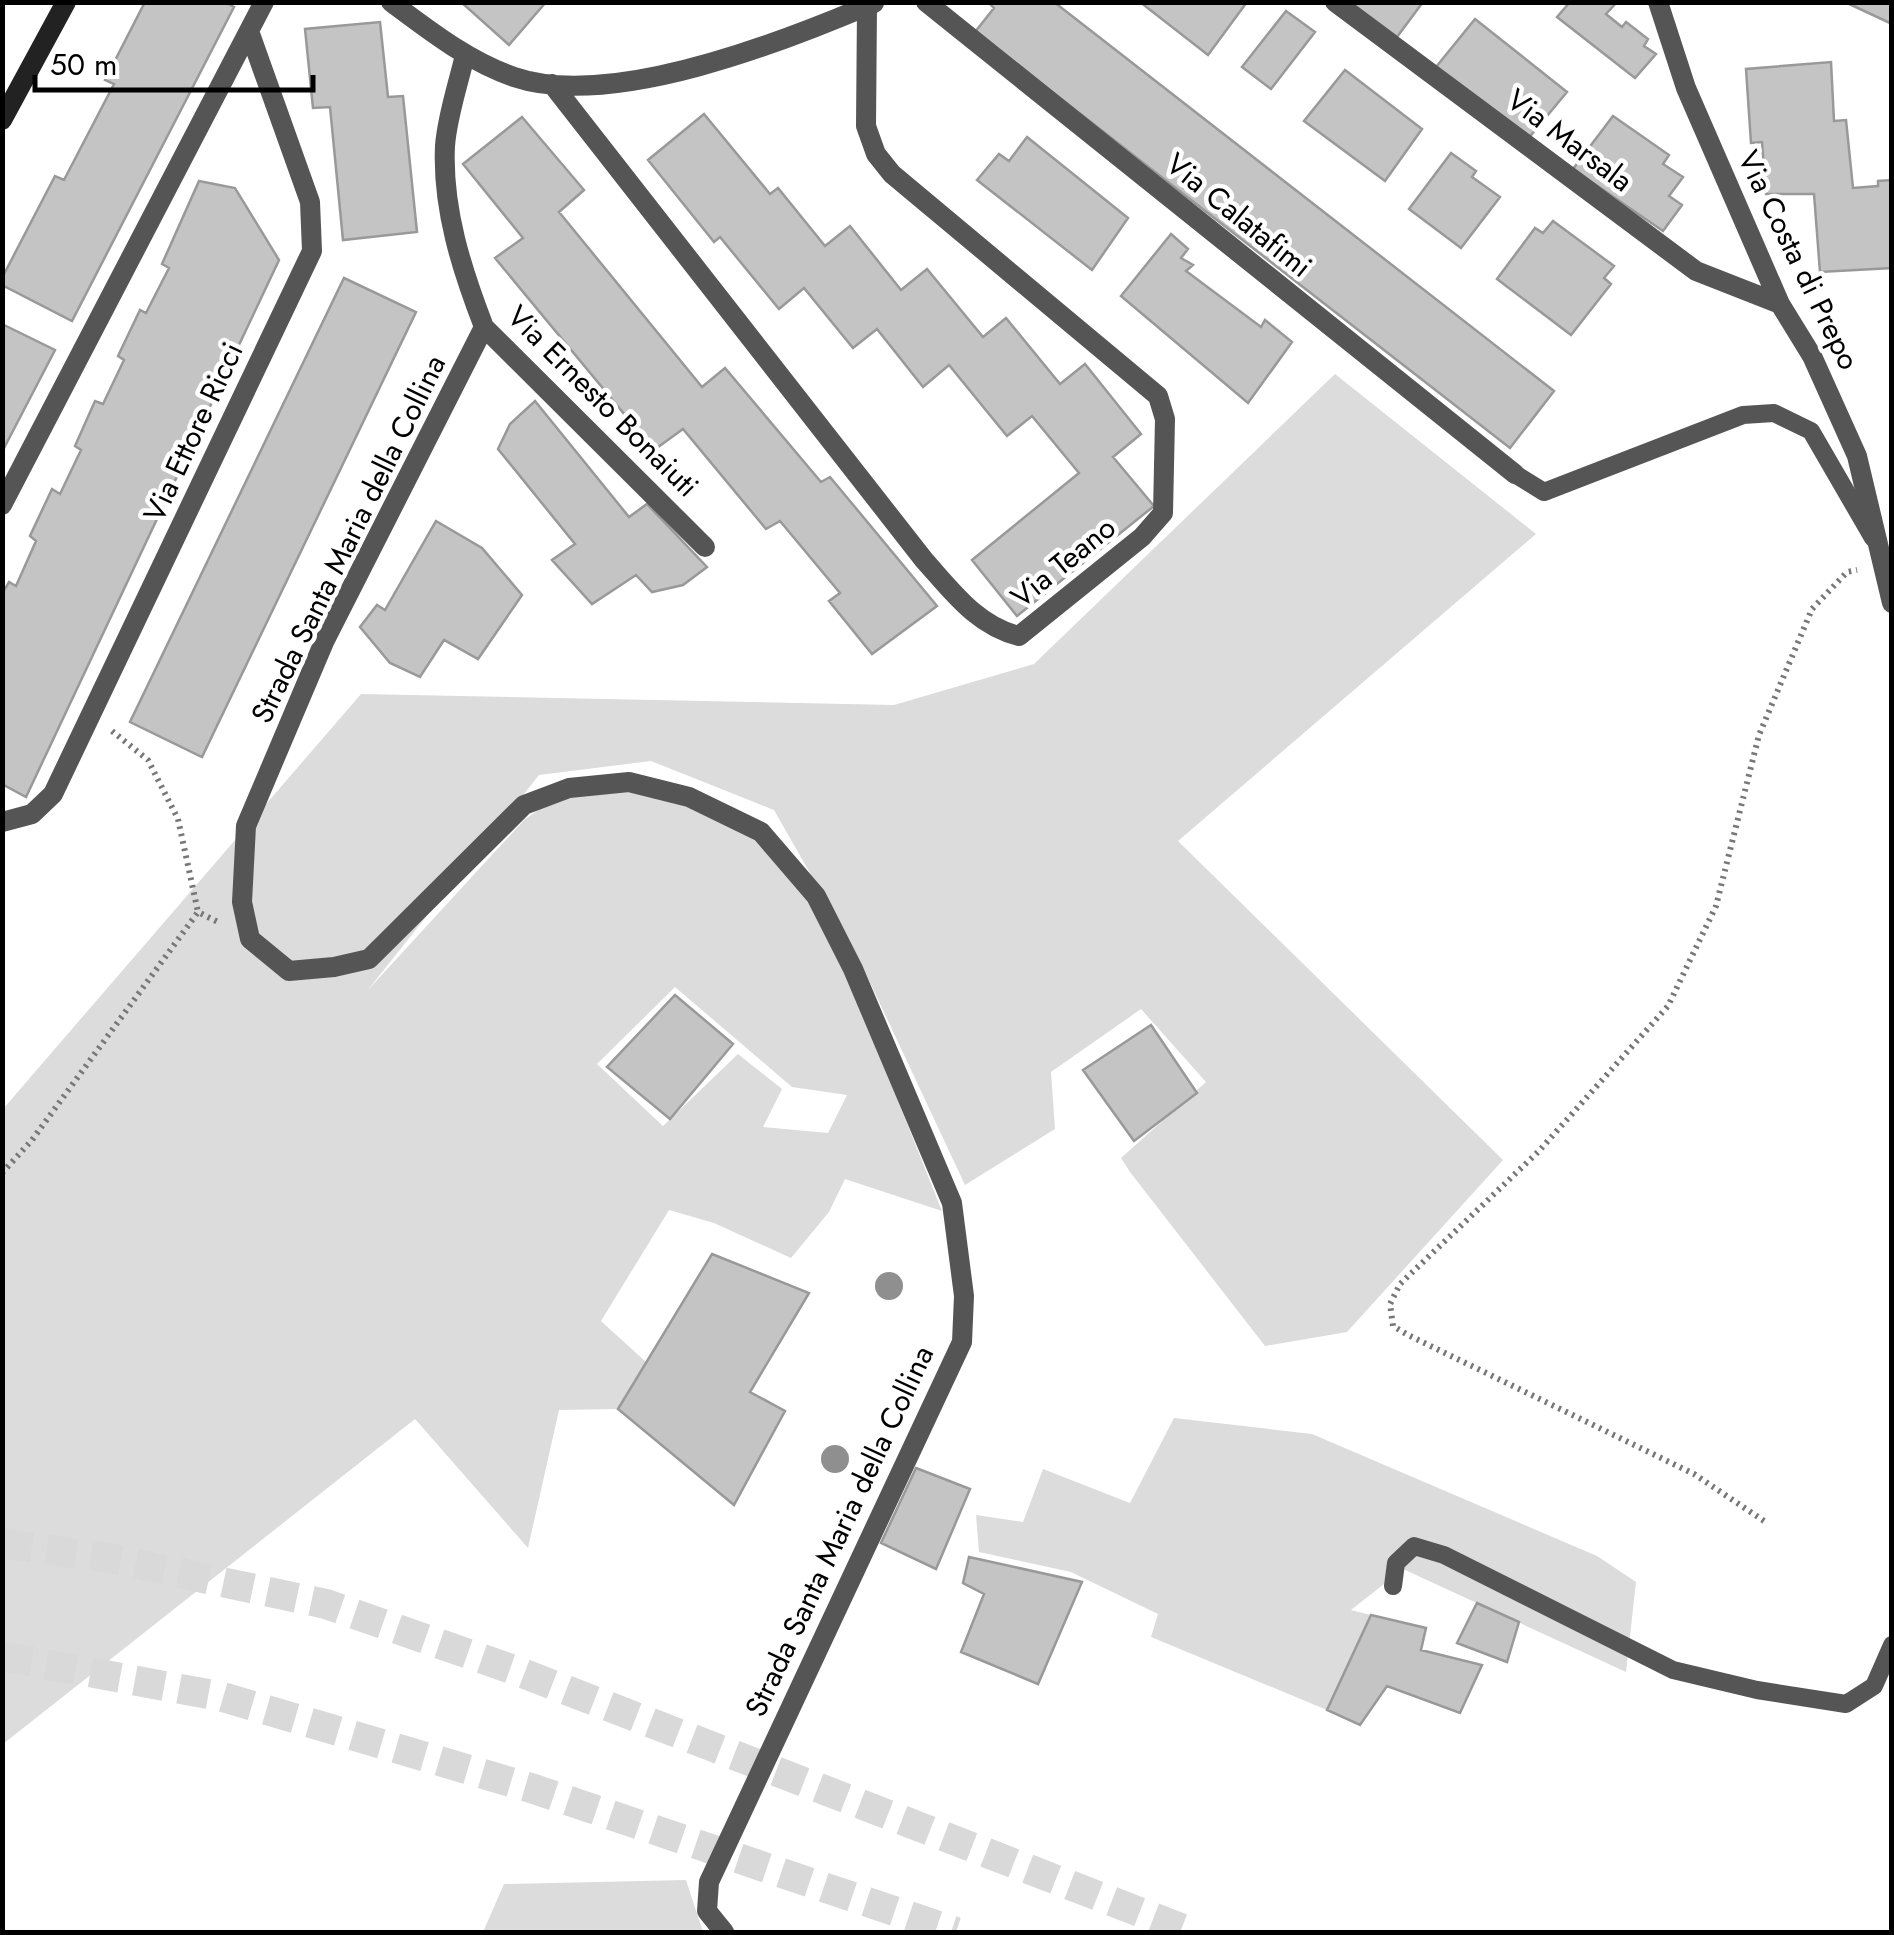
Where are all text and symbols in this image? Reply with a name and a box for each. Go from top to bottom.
scale bar [35,30,312,92]
text: 50 m [50,43,117,86]
street label: Via Marsala [1498,78,1642,202]
street label: Via Calatafimi [1157,143,1321,287]
street label: Via Costa di Prepo [1727,143,1871,377]
street label: Via Ernesto Bonaiuti [497,295,709,507]
street label: Via Ettore Ricci [133,335,253,529]
street label: Strada Santa Maria della Collina [240,348,456,730]
street label: Via Teano [1001,506,1125,618]
street label: Strada Santa Maria della Collina [734,1338,944,1724]

